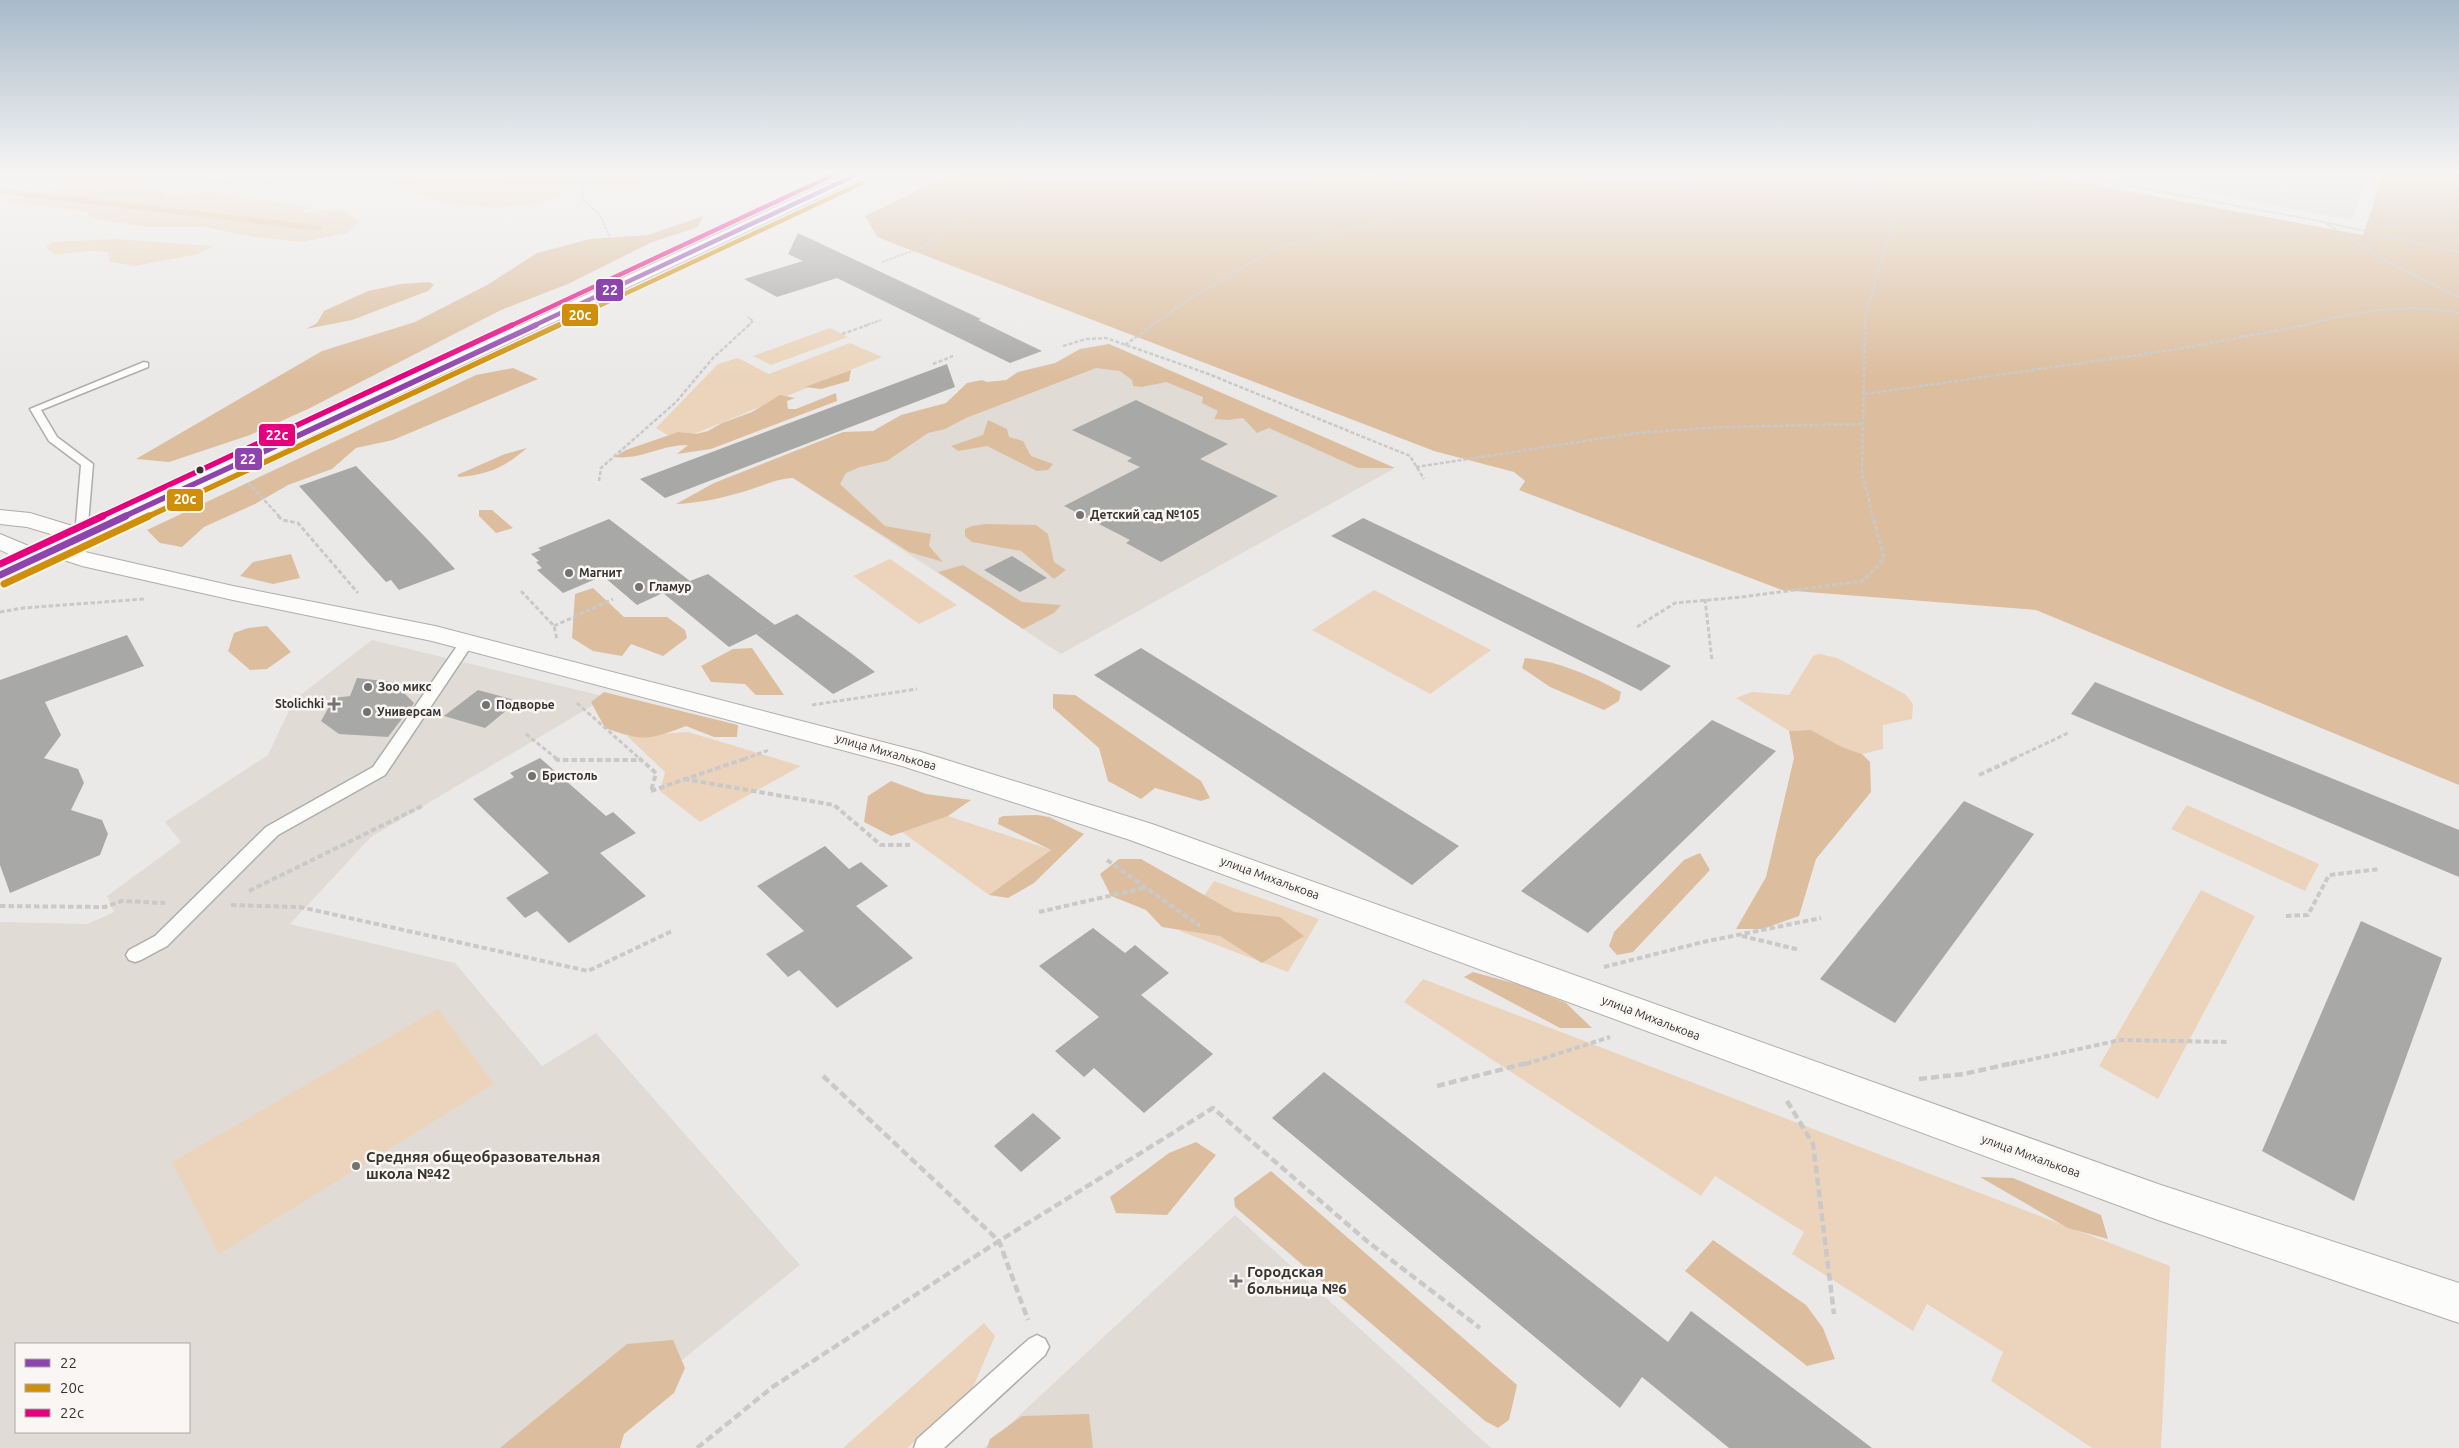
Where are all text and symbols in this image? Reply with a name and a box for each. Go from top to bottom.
line badge: 22 [595,278,624,302]
text: 22 [602,282,618,298]
line badge: 20с [561,303,599,327]
text: 20с [569,307,591,323]
line badge: 22c [258,423,296,447]
text: 22c [266,427,288,443]
line badge: 22 [234,447,263,471]
text: 22 [240,451,256,467]
unlabelled marker [195,465,205,475]
line badge: 20с [166,488,204,512]
text: 20с [174,491,196,507]
place label: Детский сад №105 [1090,508,1200,521]
marker: Детский сад №105 [1074,509,1086,521]
place label: Магнит [579,566,622,579]
marker: Магнит [563,567,575,579]
place label: Гламур [649,580,691,593]
marker: Гламур [633,581,645,593]
place label: Зоо микс [378,680,431,693]
marker: Зоо микс [362,681,374,693]
place label: Stolichki [275,697,324,710]
marker: Stolichki [328,698,340,710]
place label: Подворье [496,698,555,711]
marker: Подворье [480,699,492,711]
place label: Универсам [377,705,441,718]
marker: Универсам [361,706,373,718]
street label: улица Михалькова [834,731,938,772]
place label: Бристоль [542,769,598,782]
marker: Бристоль [526,770,538,782]
street label: улица Михалькова [1219,854,1321,901]
street label: улица Михалькова [1600,993,1702,1042]
street label: улица Михалькова [1980,1132,2082,1179]
place label: Средняя общеобразовательная школа №42 [366,1148,600,1182]
marker: Средняя общеобразовательная школа №42 [350,1160,362,1172]
place label: Городская больница №6 [1247,1263,1347,1297]
marker: Городская больница №6 [1229,1274,1243,1288]
legend [15,1343,190,1433]
text: 22 [60,1354,77,1371]
text: 20с [60,1379,84,1396]
text: 22c [60,1404,84,1421]

